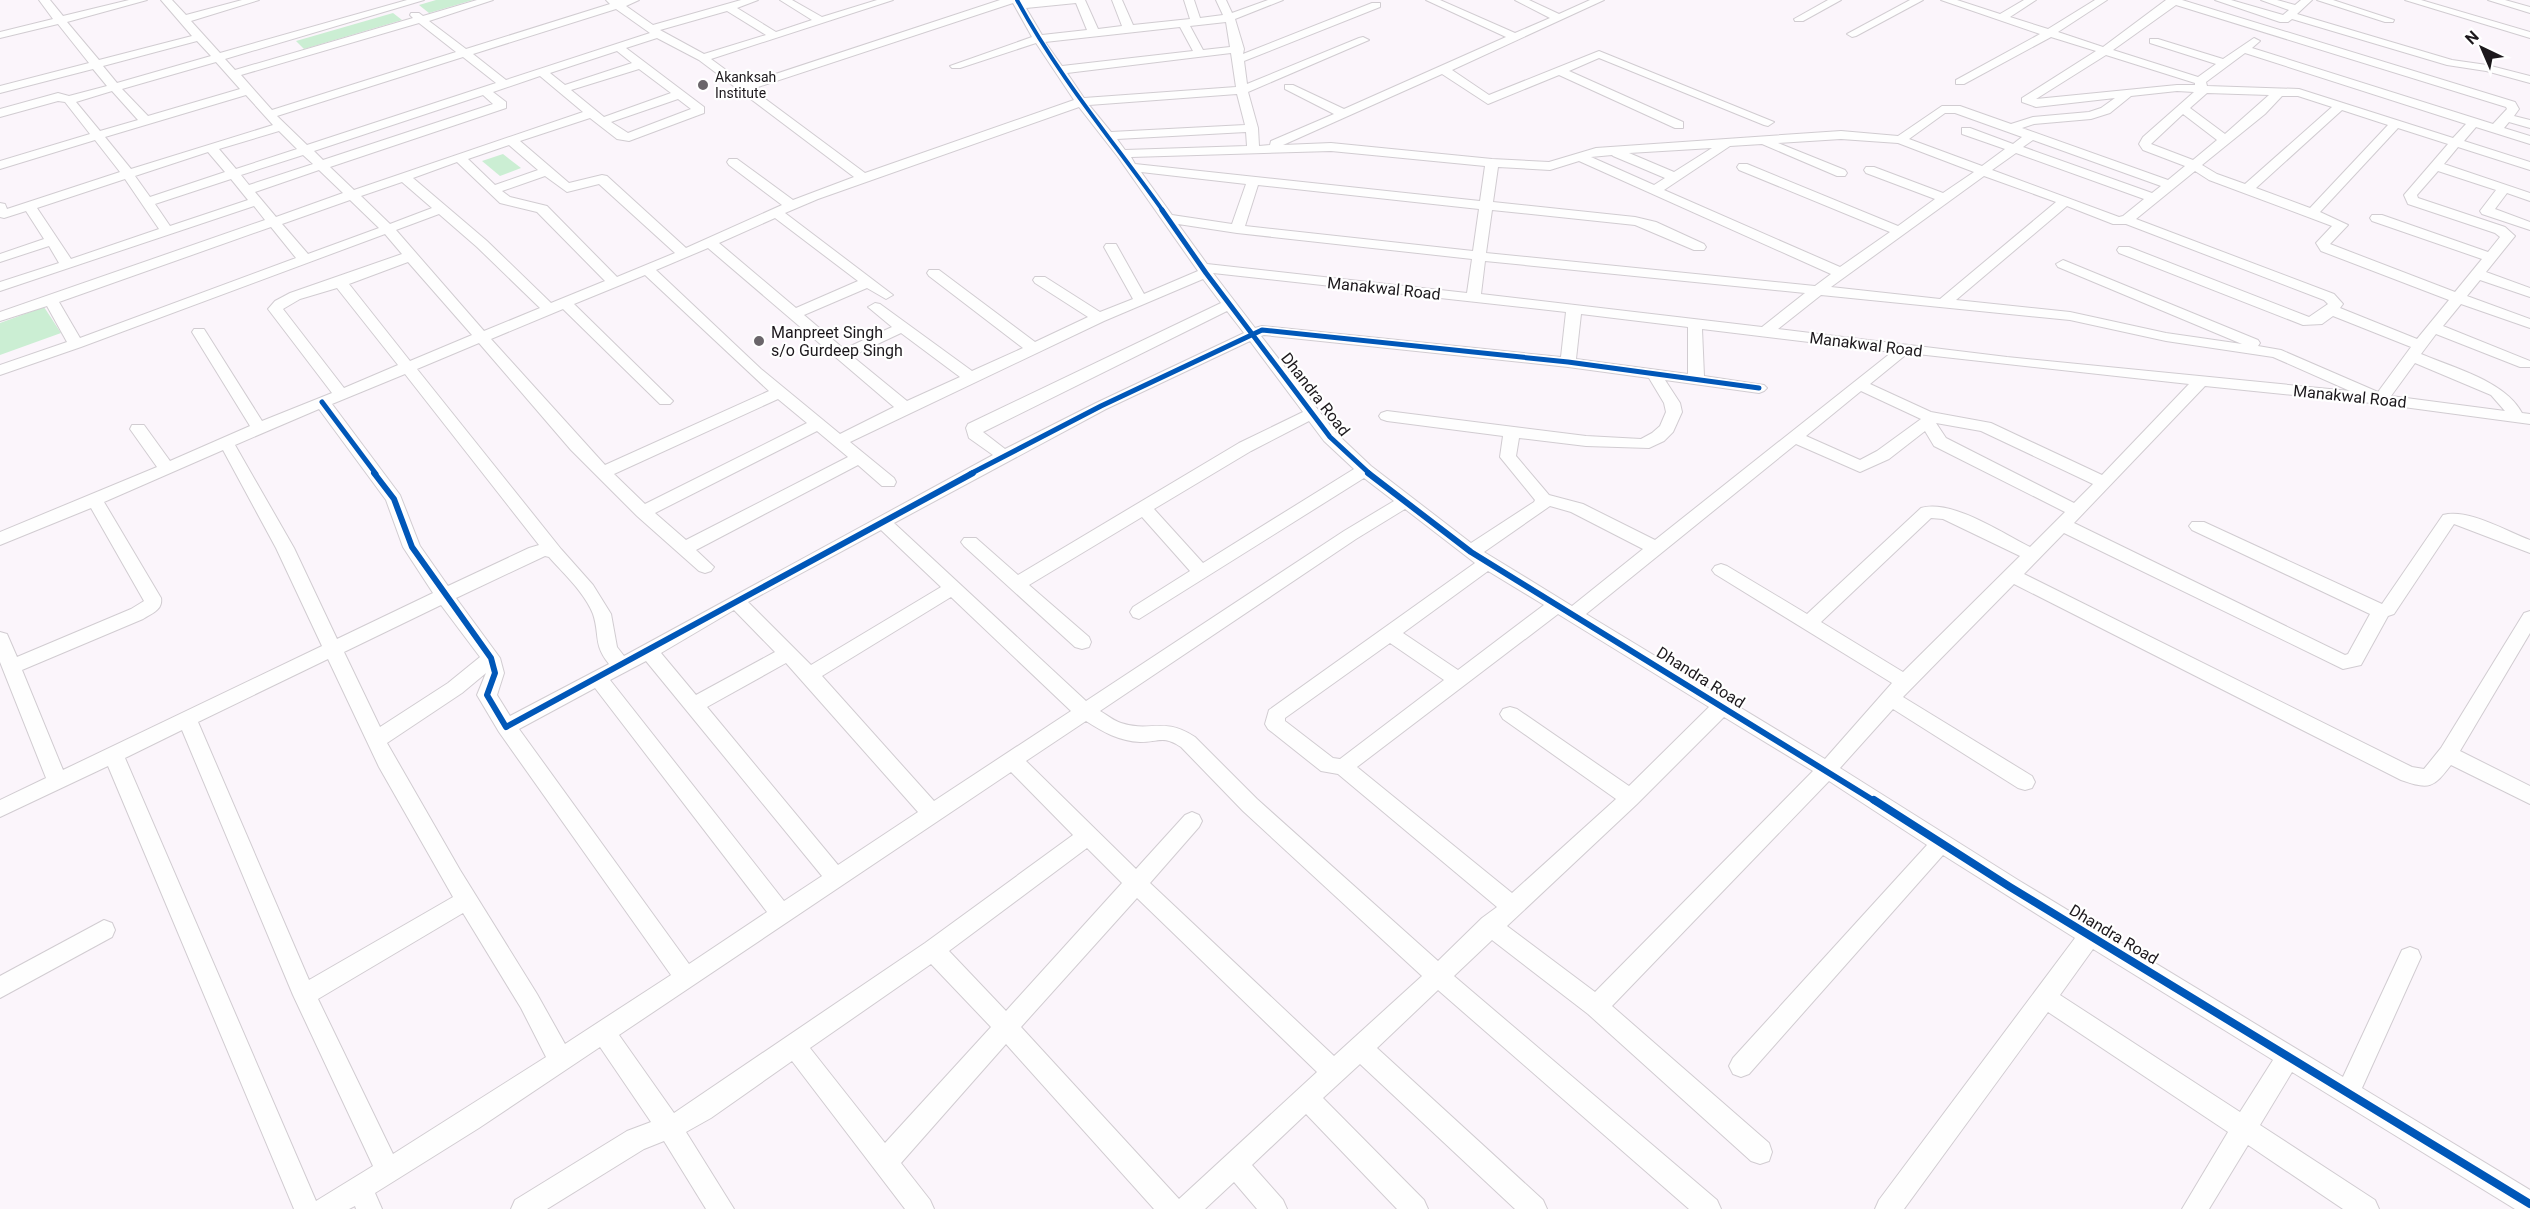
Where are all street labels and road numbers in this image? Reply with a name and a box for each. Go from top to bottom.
street label: Manakwal Road [1326,273,1441,304]
street label: Manakwal Road [1808,328,1923,361]
street label: Dhandra Road [1277,349,1354,440]
street label: Manakwal Road [2292,381,2407,412]
street label: Dhandra Road [1653,643,1748,712]
street label: Dhandra Road [2066,900,2162,968]

